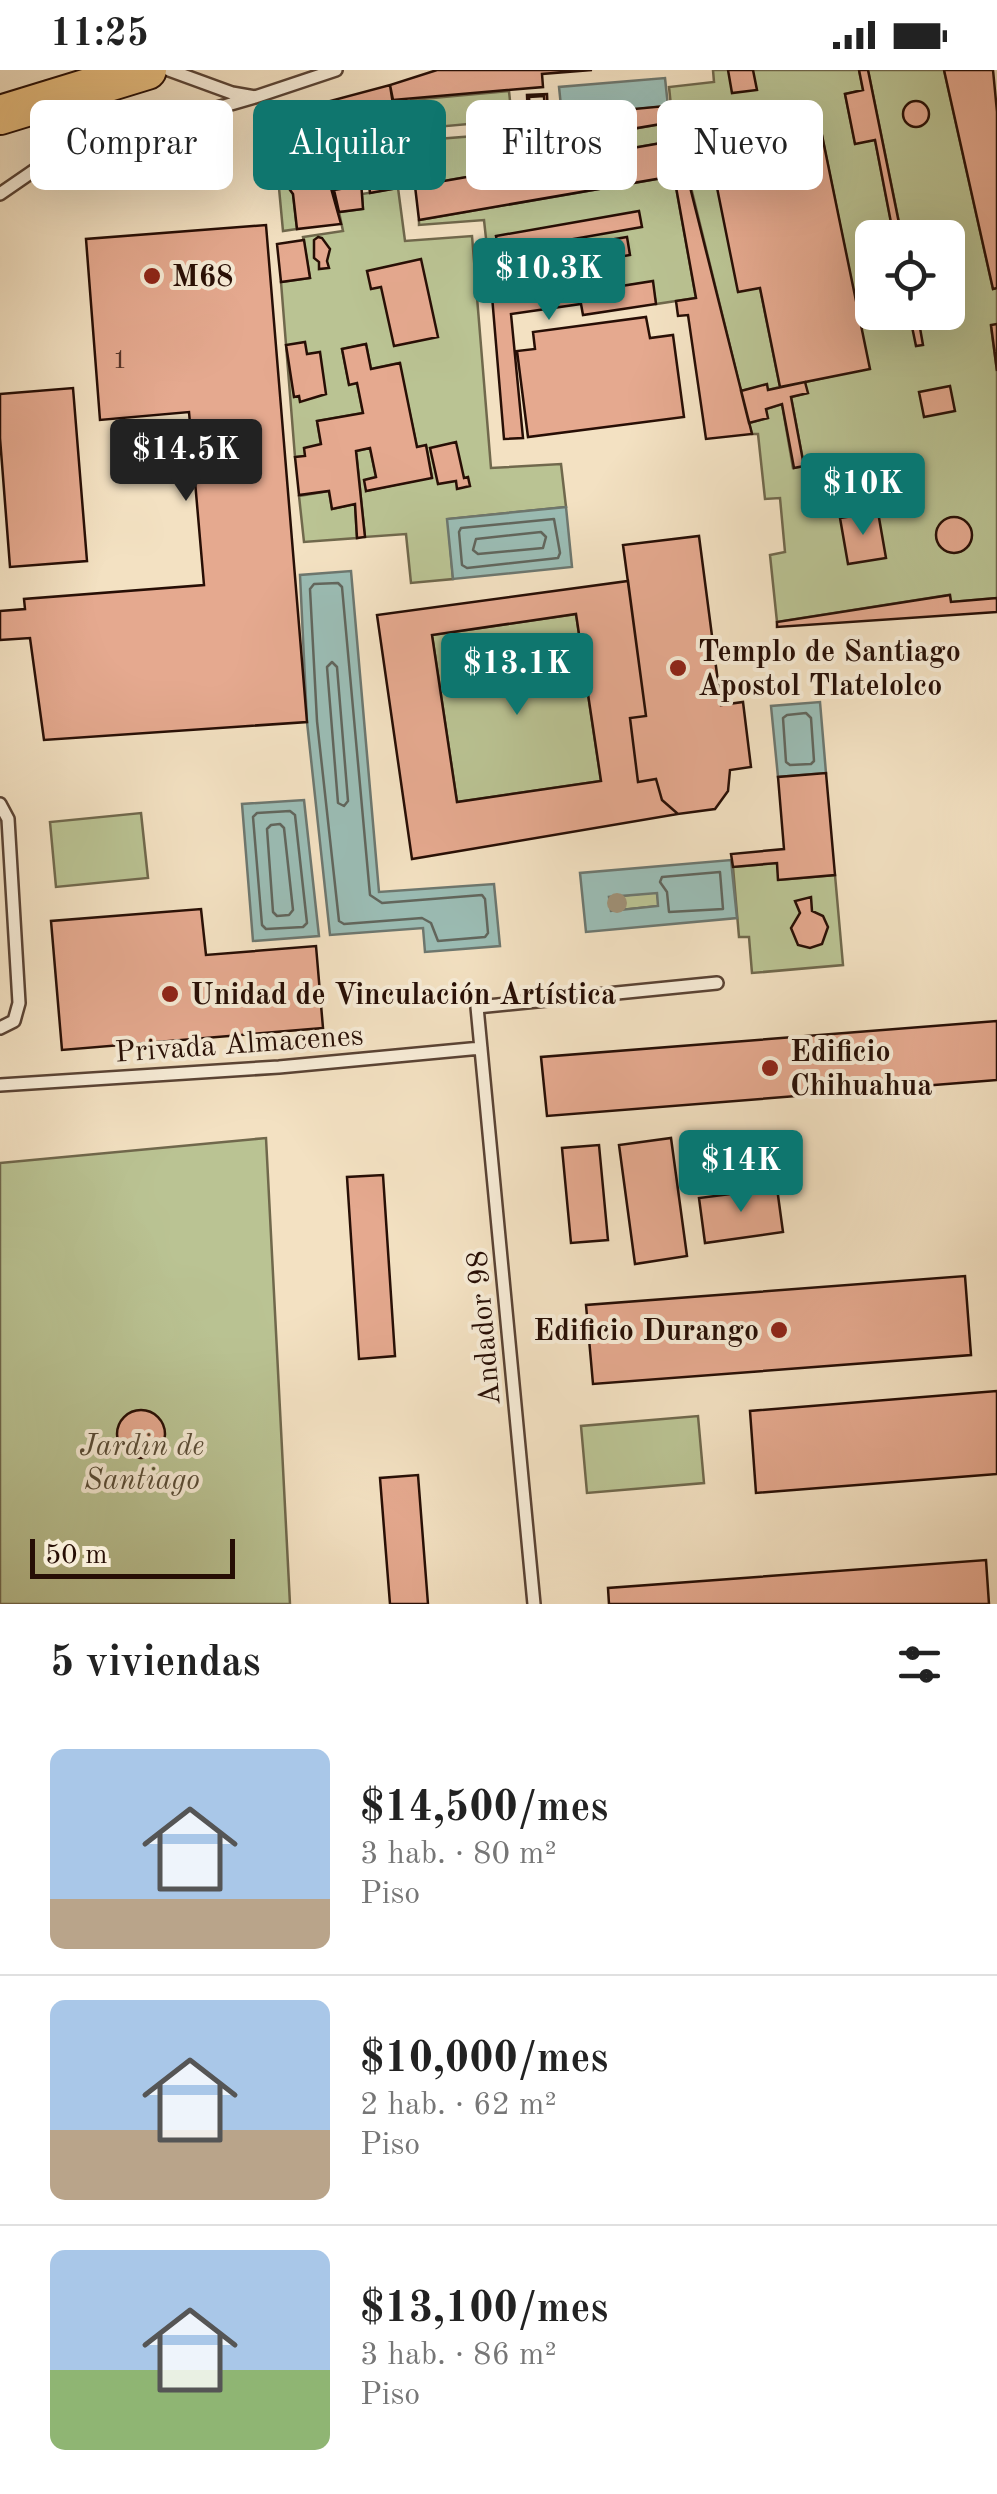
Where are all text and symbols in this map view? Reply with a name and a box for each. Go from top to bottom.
text: 11:25 [50,16,149,54]
chip: Comprar [30,100,233,190]
chip: Alquilar [253,100,446,190]
chip: Filtros [466,100,637,190]
chip: Nuevo [657,100,823,190]
map controls [855,220,965,330]
button: locate [855,220,965,330]
pin: $10.3K [468,238,630,323]
text: $10.3K [495,254,603,286]
place label: M68 [172,263,234,293]
marker: M68 [141,265,163,287]
house number: 1 [113,349,127,374]
pin: $14.5K [105,419,267,504]
text: $14.5K [132,435,240,467]
pin: $10K [804,453,922,538]
text: $10K [823,469,903,501]
pin: $13.1K [436,633,598,718]
place label: Templo de Santiago Apostol Tlatelolco [698,638,961,702]
text: $13.1K [463,649,571,681]
marker: Templo de Santiago Apostol Tlatelolco [667,657,689,679]
place label: Unidad de Vinculación Artística [190,981,616,1011]
marker: Unidad de Vinculación Artística [159,983,181,1005]
street label: Privada Almacenes [114,1021,364,1069]
place label: Edificio Chihuahua [790,1038,933,1102]
marker: Edificio Chihuahua [759,1057,781,1079]
pin: $14K [682,1130,800,1215]
text: $14K [701,1146,781,1178]
street label: Andador 98 [463,1249,507,1407]
place label: Edificio Durango [533,1317,759,1347]
marker: Edificio Durango [768,1319,790,1341]
park label: Jardin de Santiago [80,1432,204,1496]
scale bar [30,1534,235,1578]
text: 50 m [45,1542,108,1570]
icon: filters [892,1637,947,1692]
text: 5 viviendas [50,1643,261,1685]
text: $14,500/mes [360,1788,608,1830]
icon: home [130,1789,250,1909]
text: 3 hab. · 80 m² [360,1839,557,1871]
text: Piso [360,1879,420,1911]
text: $10,000/mes [360,2039,608,2081]
icon: home [130,2040,250,2160]
text: 2 hab. · 62 m² [360,2090,557,2122]
text: Piso [360,2130,420,2162]
text: $13,100/mes [360,2289,608,2331]
icon: home [130,2290,250,2410]
text: 3 hab. · 86 m² [360,2340,557,2372]
text: Piso [360,2380,420,2412]

